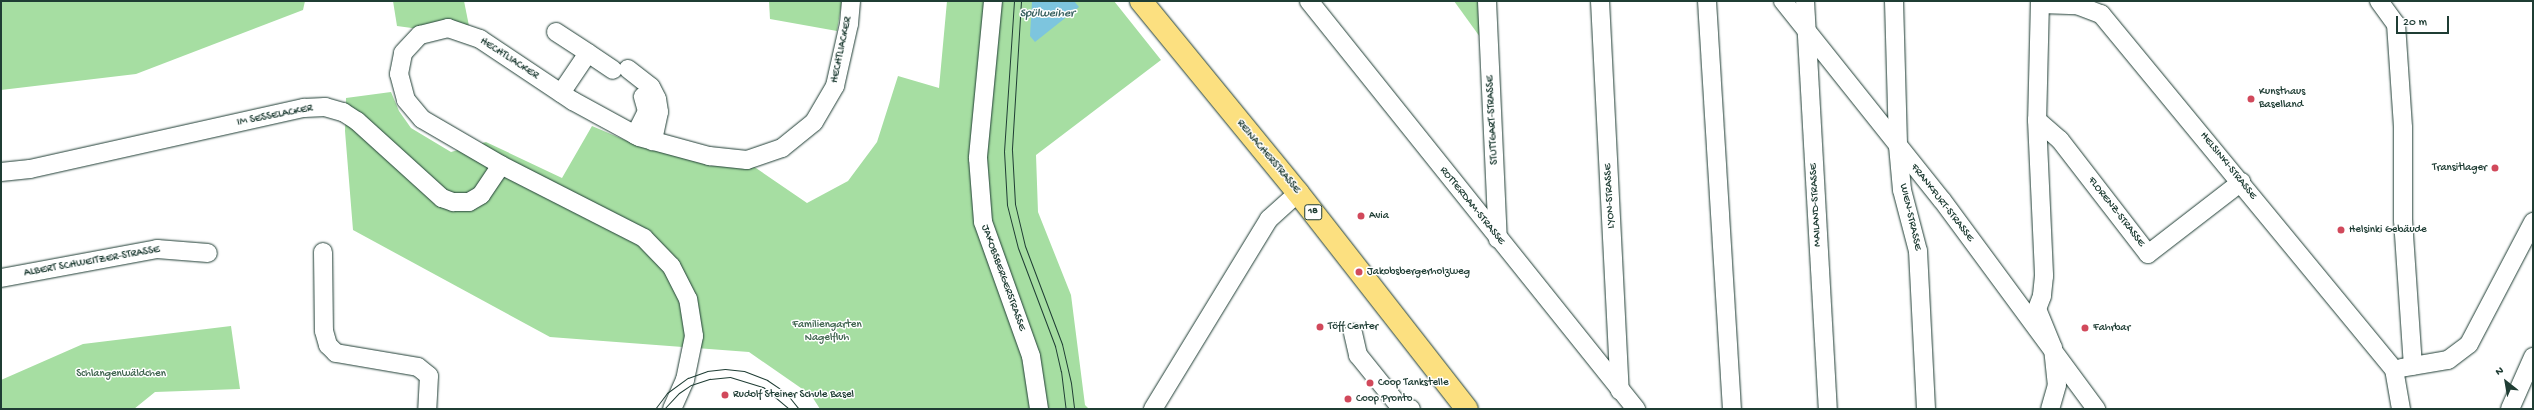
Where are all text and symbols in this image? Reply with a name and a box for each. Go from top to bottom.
water label: Spülweiher [1020,8,1074,22]
scale bar [2398,8,2451,34]
street label: HECHTLIACKER [829,16,855,84]
text: 20 m [2403,16,2427,30]
street label: HECHTLIACKER [477,35,541,83]
street label: STUTTGART-STRASSE [1484,75,1502,165]
place label: Kunsthaus Baselland [2259,86,2305,112]
marker: Kunsthaus Baselland [2246,94,2256,104]
street label: IM SESSELACKER [236,102,314,130]
street label: REINACHERSTRASSE [1233,117,1303,197]
street label: HELSINKI-STRASSE [2197,130,2259,202]
street label: FRANKFURT-STRASSE [1907,161,1977,245]
place label: Transitlager [2432,161,2487,175]
street label: LYON-STRASSE [1602,163,1618,229]
street label: MAILAND-STRASSE [1807,163,1825,247]
marker: Transitlager [2490,163,2500,173]
street label: ROTTERDAM-STRASSE [1436,164,1508,248]
street label: FLORENZ-STRASSE [2085,174,2147,250]
street label: WIEN-STRASSE [1896,182,1924,252]
road number: 18 [1304,204,1322,220]
place label: Avia [1369,209,1389,223]
marker: Avia [1356,211,1366,221]
street label: JAKOBSBERGERSTRASSE [978,223,1028,333]
place label: Helsinki Gebäude [2349,223,2427,237]
marker: Helsinki Gebäude [2336,225,2346,235]
street label: ALBERT SCHWEITZER-STRASSE [23,244,161,280]
place label: Jakobsbergerholzweg [1367,265,1470,279]
marker: Jakobsbergerholzweg [1354,267,1364,277]
park label: Familiengarten Nagelfluh [792,319,862,345]
place label: Töff Center [1328,320,1378,334]
place label: Fahrbar [2093,321,2130,335]
marker: Töff Center [1315,322,1325,332]
marker: Fahrbar [2080,323,2090,333]
north arrow [2486,362,2526,402]
text: N [2494,365,2506,379]
park label: Schlangenwäldchen [76,367,166,381]
place label: Coop Tankstelle [1378,376,1449,390]
marker: Coop Tankstelle [1365,378,1375,388]
place label: Rudolf Steiner Schule Basel [733,388,854,402]
marker: Rudolf Steiner Schule Basel [720,390,730,400]
place label: Coop Pronto [1356,392,1412,406]
marker: Coop Pronto [1343,394,1353,404]

